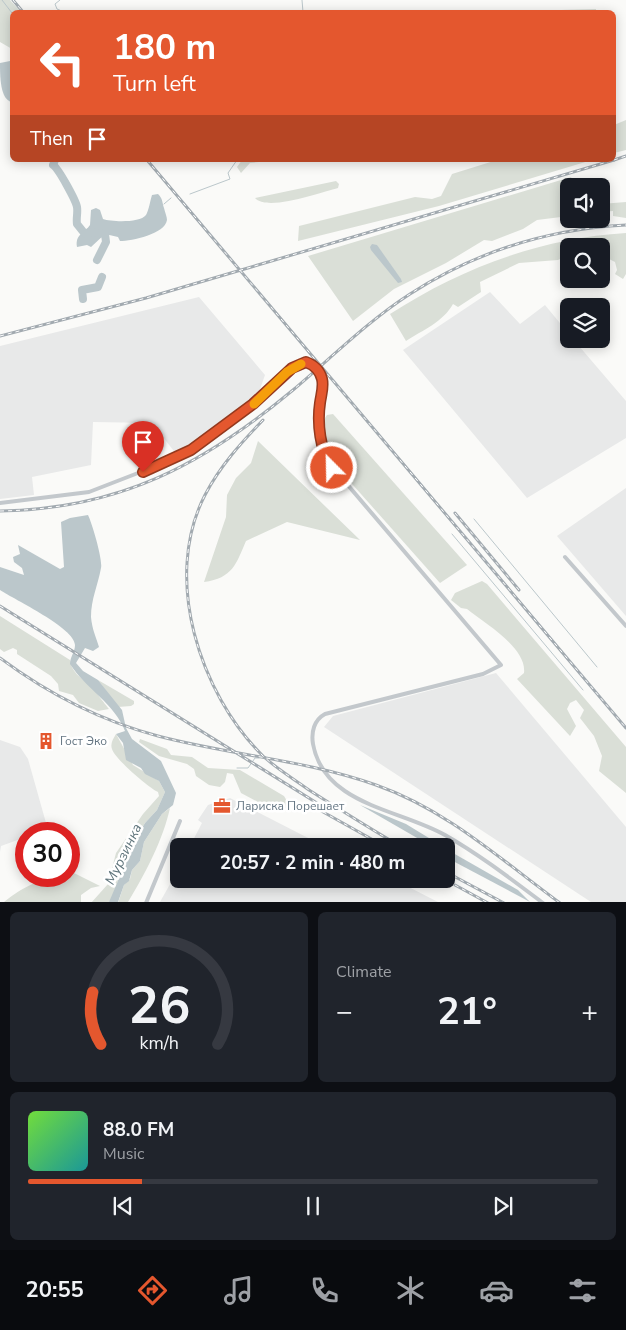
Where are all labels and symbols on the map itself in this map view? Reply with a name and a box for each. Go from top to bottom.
pin [122,421,164,472]
position arrow [305,441,357,493]
building icon: Гост Эко [36,731,56,751]
place label: Гост Эко [60,733,107,749]
office icon: Лариска Порешает [212,796,232,816]
place label: Лариска Порешает [236,798,345,814]
water label: Мурзинка [100,820,146,888]
speed limit sign: 30 [15,822,80,887]

